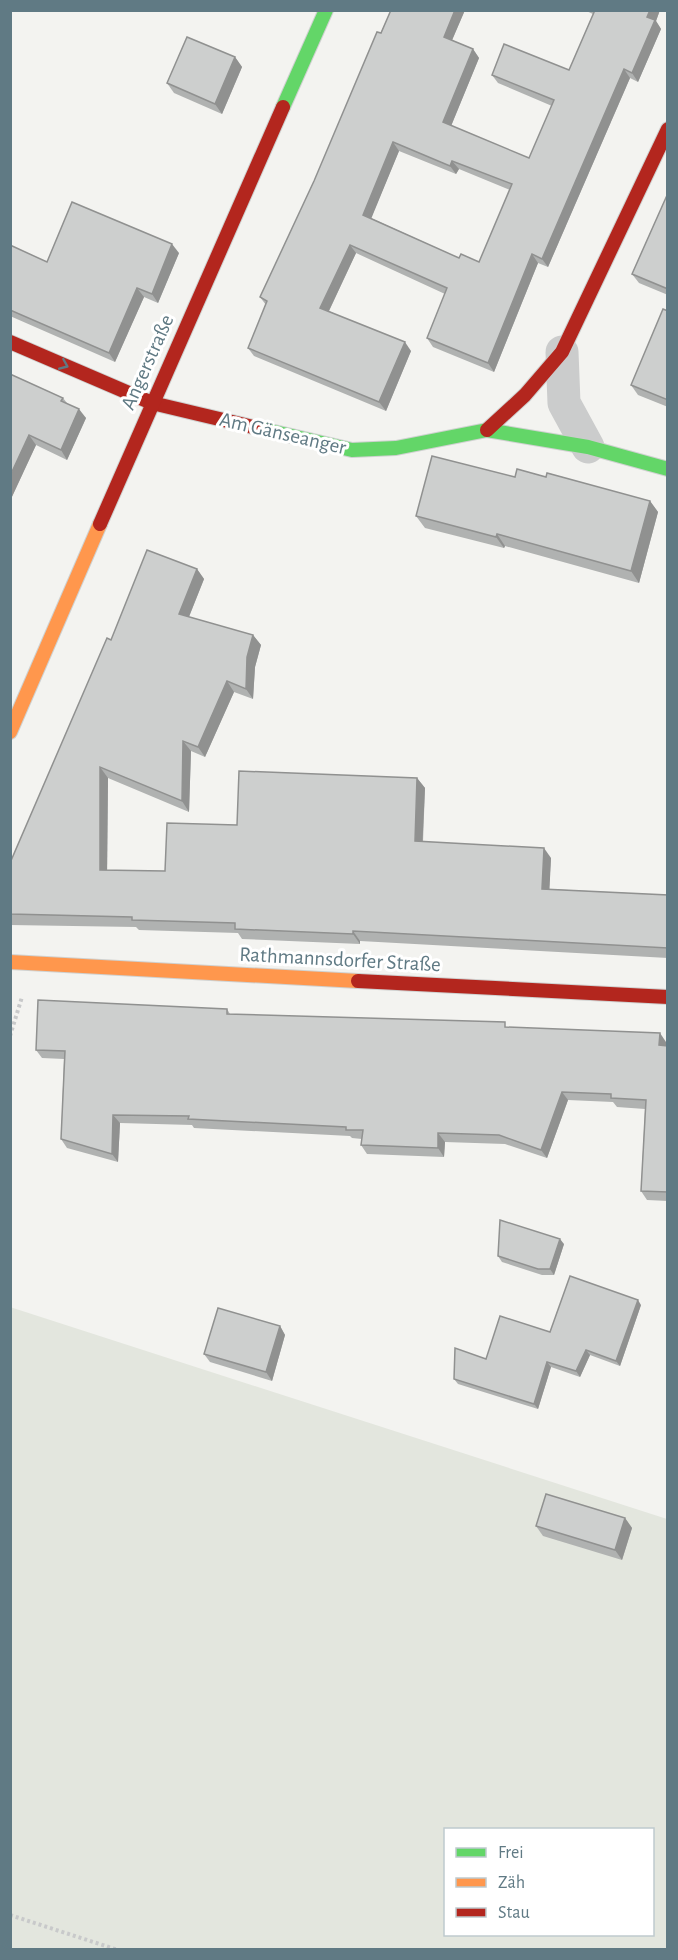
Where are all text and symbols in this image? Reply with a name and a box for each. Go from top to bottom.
street label: Angerstraße [117,312,178,413]
one-way arrow [58,358,69,370]
street label: Am Gänseanger [217,409,348,458]
street label: Rathmannsdorfer Straße [239,944,441,975]
legend [444,1828,654,1936]
text: Frei [498,1844,524,1862]
text: Zäh [498,1874,525,1892]
text: Stau [498,1904,530,1922]

